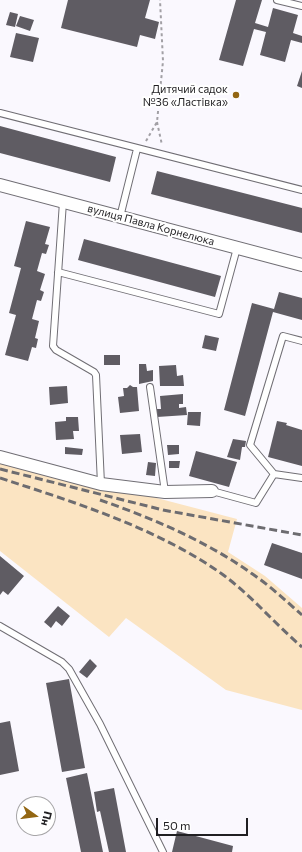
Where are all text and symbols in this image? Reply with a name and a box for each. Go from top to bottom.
place label: Дитячий садок №36 «Ластівка» [143,82,228,108]
marker: Дитячий садок №36 «Ластівка» [231,90,241,100]
street label: вулиця Павла Корнелюка [86,202,216,248]
north arrow [16,796,56,836]
text: Пн [39,810,55,827]
scale bar [158,810,250,836]
text: 50 m [163,818,191,832]

